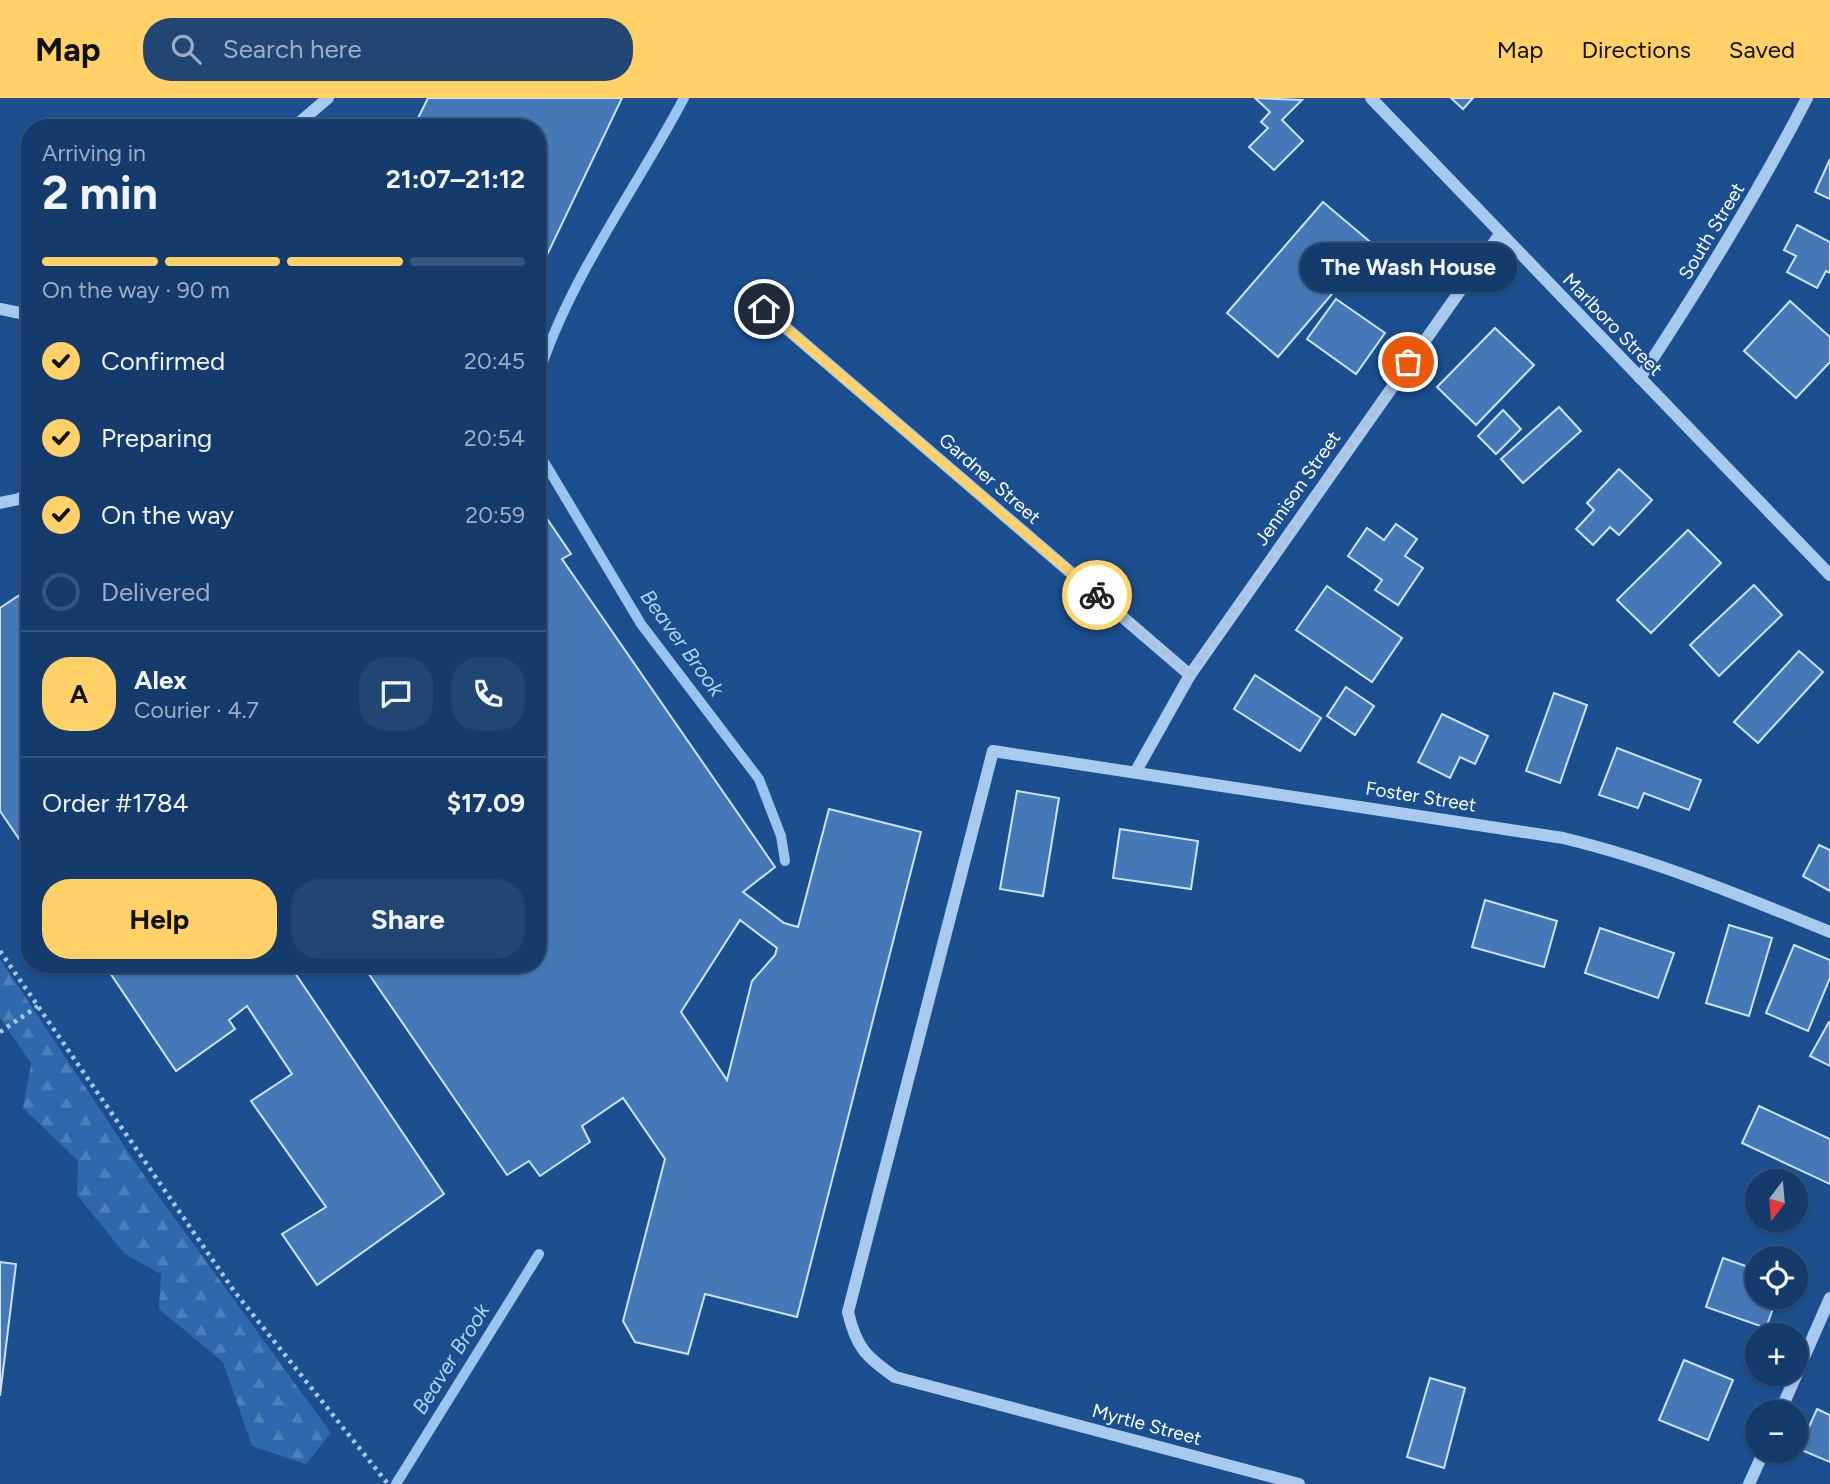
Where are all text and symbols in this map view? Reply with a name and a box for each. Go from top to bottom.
search box [143,18,633,81]
text: Map [35,30,101,69]
icon: search [167,30,205,68]
text: Search here [223,33,362,65]
text: Map [1497,35,1543,64]
text: Directions [1581,35,1691,64]
text: Saved [1729,35,1795,64]
text: Arriving in [42,139,146,167]
text: 21:07–21:12 [386,163,525,195]
text: 2 min [42,165,158,221]
street label: South Street [1674,179,1749,284]
callout: The Wash House [1300,243,1516,292]
text: The Wash House [1321,253,1496,281]
street label: Marlboro Street [1558,268,1667,380]
text: On the way · 90 m [42,276,230,304]
pin [734,279,794,339]
icon: home [745,290,783,328]
pin [1378,332,1438,392]
icon: check [42,342,80,380]
icon: bag [1389,343,1427,381]
text: Confirmed [101,345,225,377]
text: 20:45 [464,347,525,375]
icon: check [42,419,80,457]
text: Preparing [101,422,212,454]
text: 20:54 [464,424,525,452]
street label: Jennison Street [1250,427,1345,550]
street label: Gardner Street [934,428,1045,529]
icon: check [42,496,80,534]
text: On the way [101,499,234,531]
text: 20:59 [465,501,525,529]
courier [1062,560,1132,630]
text: Delivered [101,576,210,608]
icon: bike [1078,576,1116,614]
water label: Beaver Brook [635,585,730,702]
button: chat [359,657,433,731]
button: phone [451,657,525,731]
text: Alex [134,664,187,696]
text: A [70,678,88,710]
text: Courier · 4.7 [134,696,259,724]
street label: Foster Street [1364,776,1478,817]
text: Order #1784 [42,787,189,819]
text: $17.09 [447,787,525,819]
button: Help [42,879,277,959]
button: Share [291,879,525,959]
north arrow [1745,1169,1808,1232]
map controls [1745,1169,1808,1463]
button: locate [1745,1246,1808,1309]
water label: Beaver Brook [407,1298,495,1419]
button: + [1745,1323,1808,1386]
street label: Myrtle Street [1090,1399,1204,1450]
button: − [1745,1400,1808,1463]

